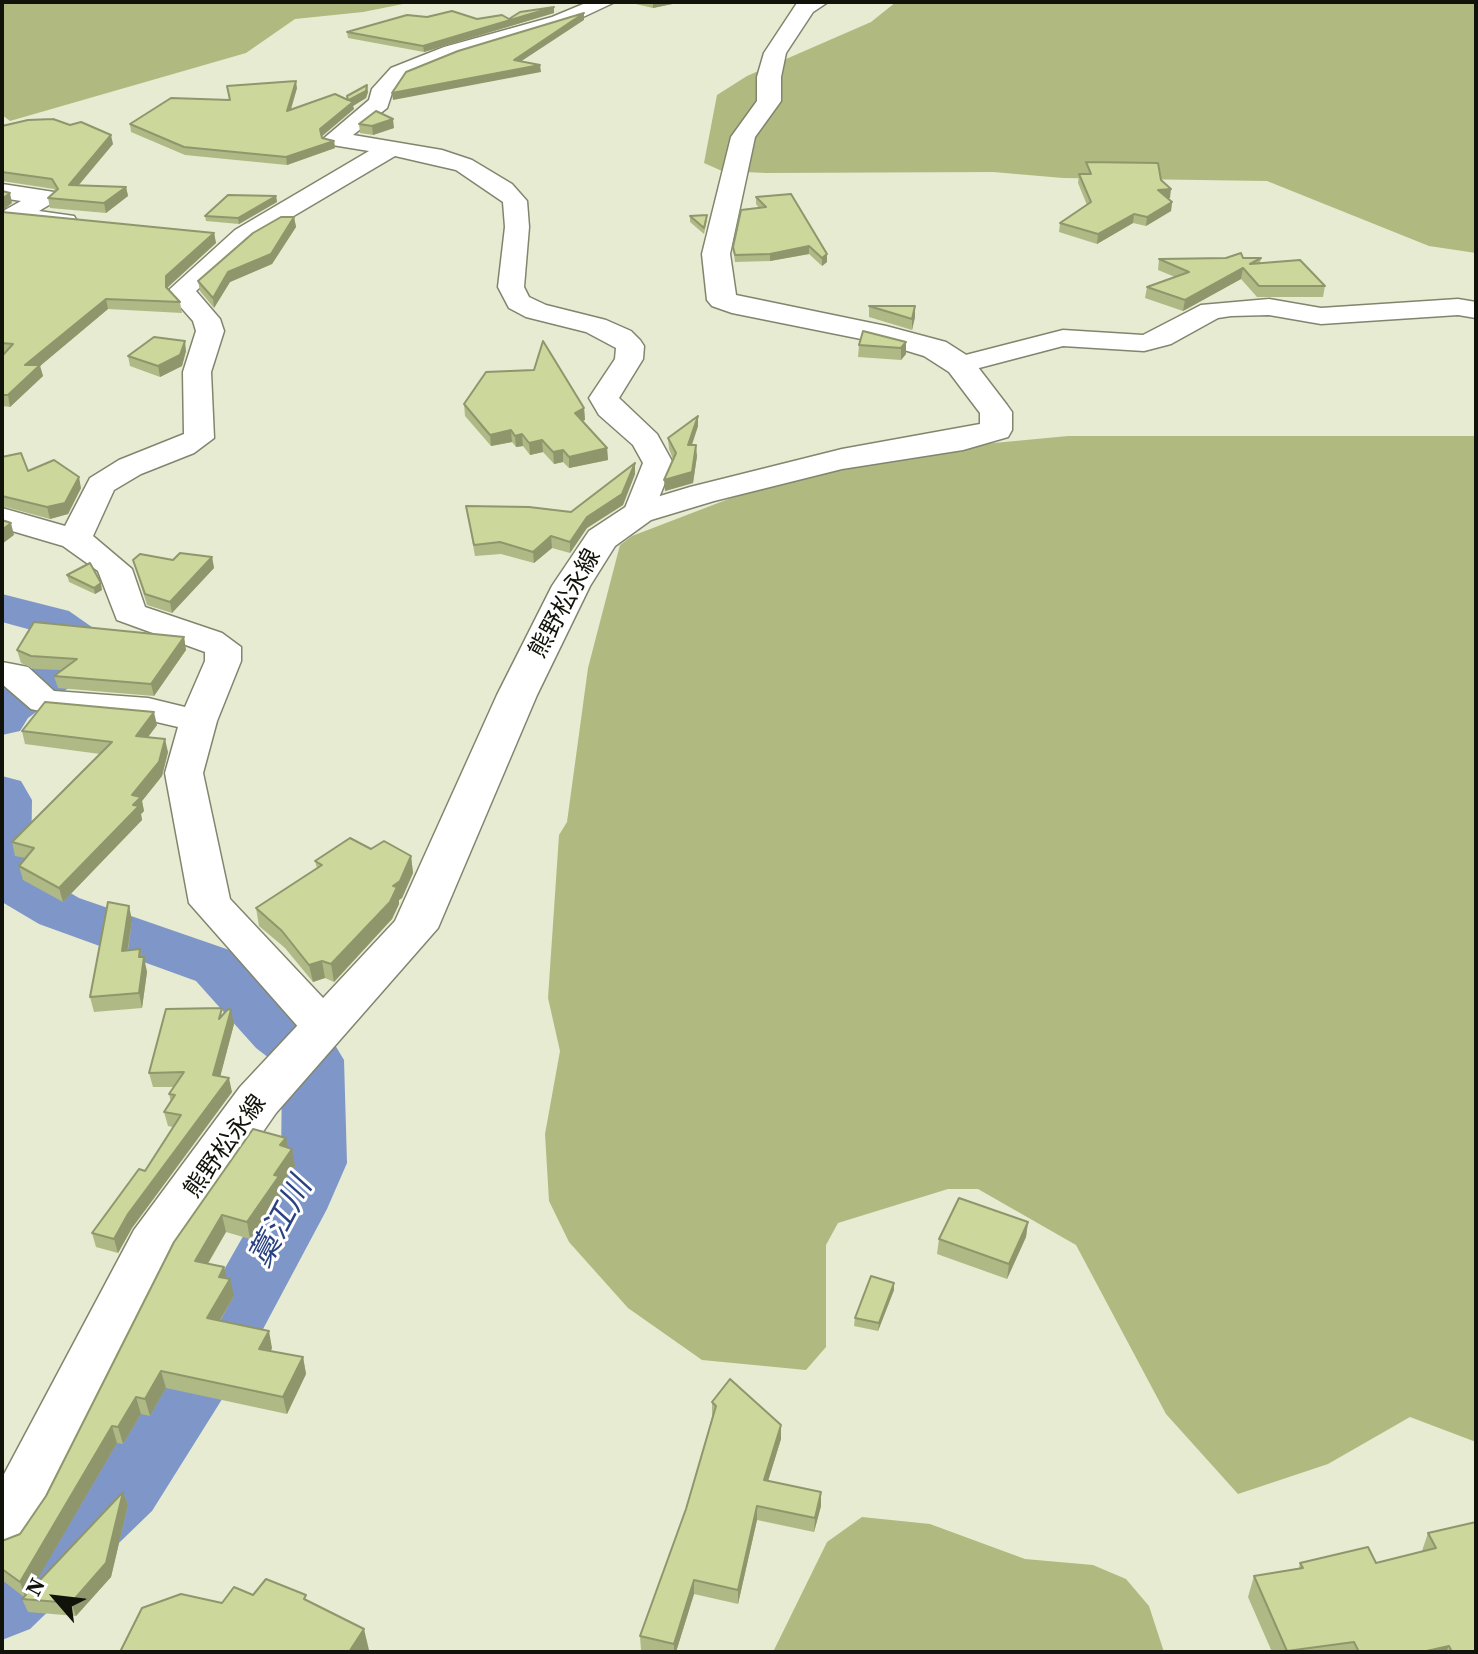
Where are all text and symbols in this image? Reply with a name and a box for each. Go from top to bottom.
street label: 熊野松永線 [524,545,608,663]
street label: 熊野松永線 [179,1090,273,1204]
water label: 藁江川 [243,1172,321,1274]
north arrow [16,1558,96,1638]
text: N [18,1573,52,1601]

